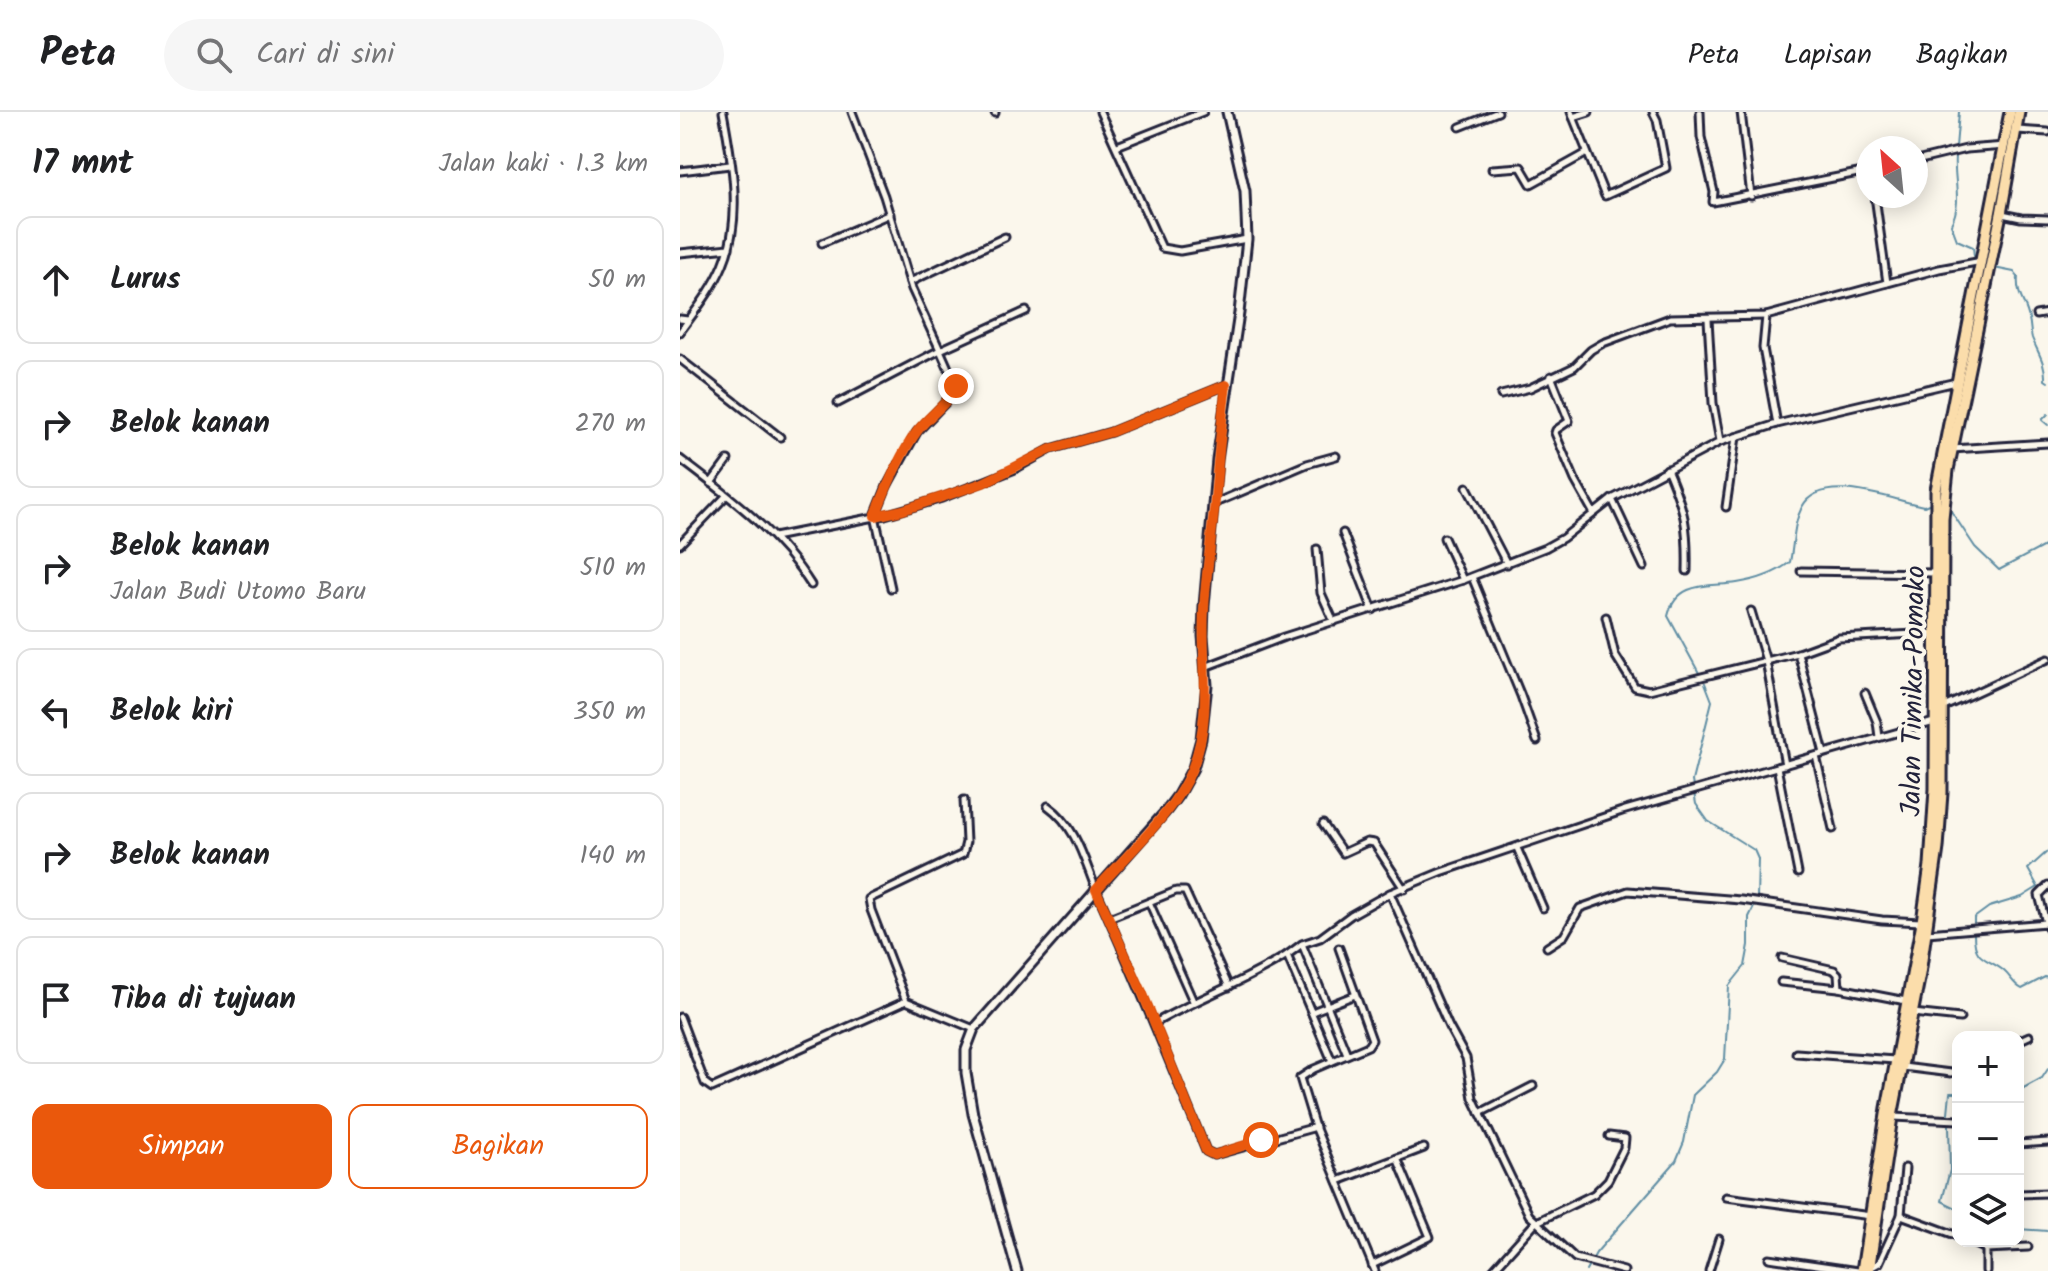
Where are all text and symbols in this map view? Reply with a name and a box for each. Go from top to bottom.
search box [164,19,724,91]
text: Peta [40,25,116,85]
text: Cari di sini [256,31,394,79]
icon: search [192,33,236,77]
text: Peta [1688,33,1739,78]
text: Lapisan [1783,33,1872,78]
text: Bagikan [1916,33,2008,78]
north arrow [1856,136,1928,208]
text: 17 mnt [32,137,133,191]
text: Jalan kaki · 1.3 km [439,143,648,185]
text: Lurus [110,256,180,304]
icon: ahead [34,258,78,302]
text: 50 m [588,259,646,301]
route end [938,368,974,404]
text: Belok kanan [110,400,270,448]
icon: right [34,402,78,446]
text: 270 m [575,403,646,445]
text: Belok kanan [110,523,270,571]
icon: right [34,546,78,590]
text: 510 m [580,547,646,589]
street label: Jalan Timika-Pomako [1890,565,1939,817]
text: Jalan Budi Utomo Baru [110,571,366,613]
text: Belok kiri [110,688,233,736]
icon: left [34,690,78,734]
text: 350 m [573,691,646,733]
text: Belok kanan [110,832,270,880]
icon: right [34,834,78,878]
text: 140 m [579,835,646,877]
text: Tiba di tujuan [110,976,296,1024]
icon: arrive [34,978,78,1022]
map controls [1952,1031,2024,1247]
button: + [1952,1031,2024,1103]
button: − [1952,1103,2024,1175]
button: Simpan [32,1104,332,1189]
button: Bagikan [348,1104,648,1189]
route start [1243,1122,1279,1158]
button: layers [1952,1175,2024,1247]

